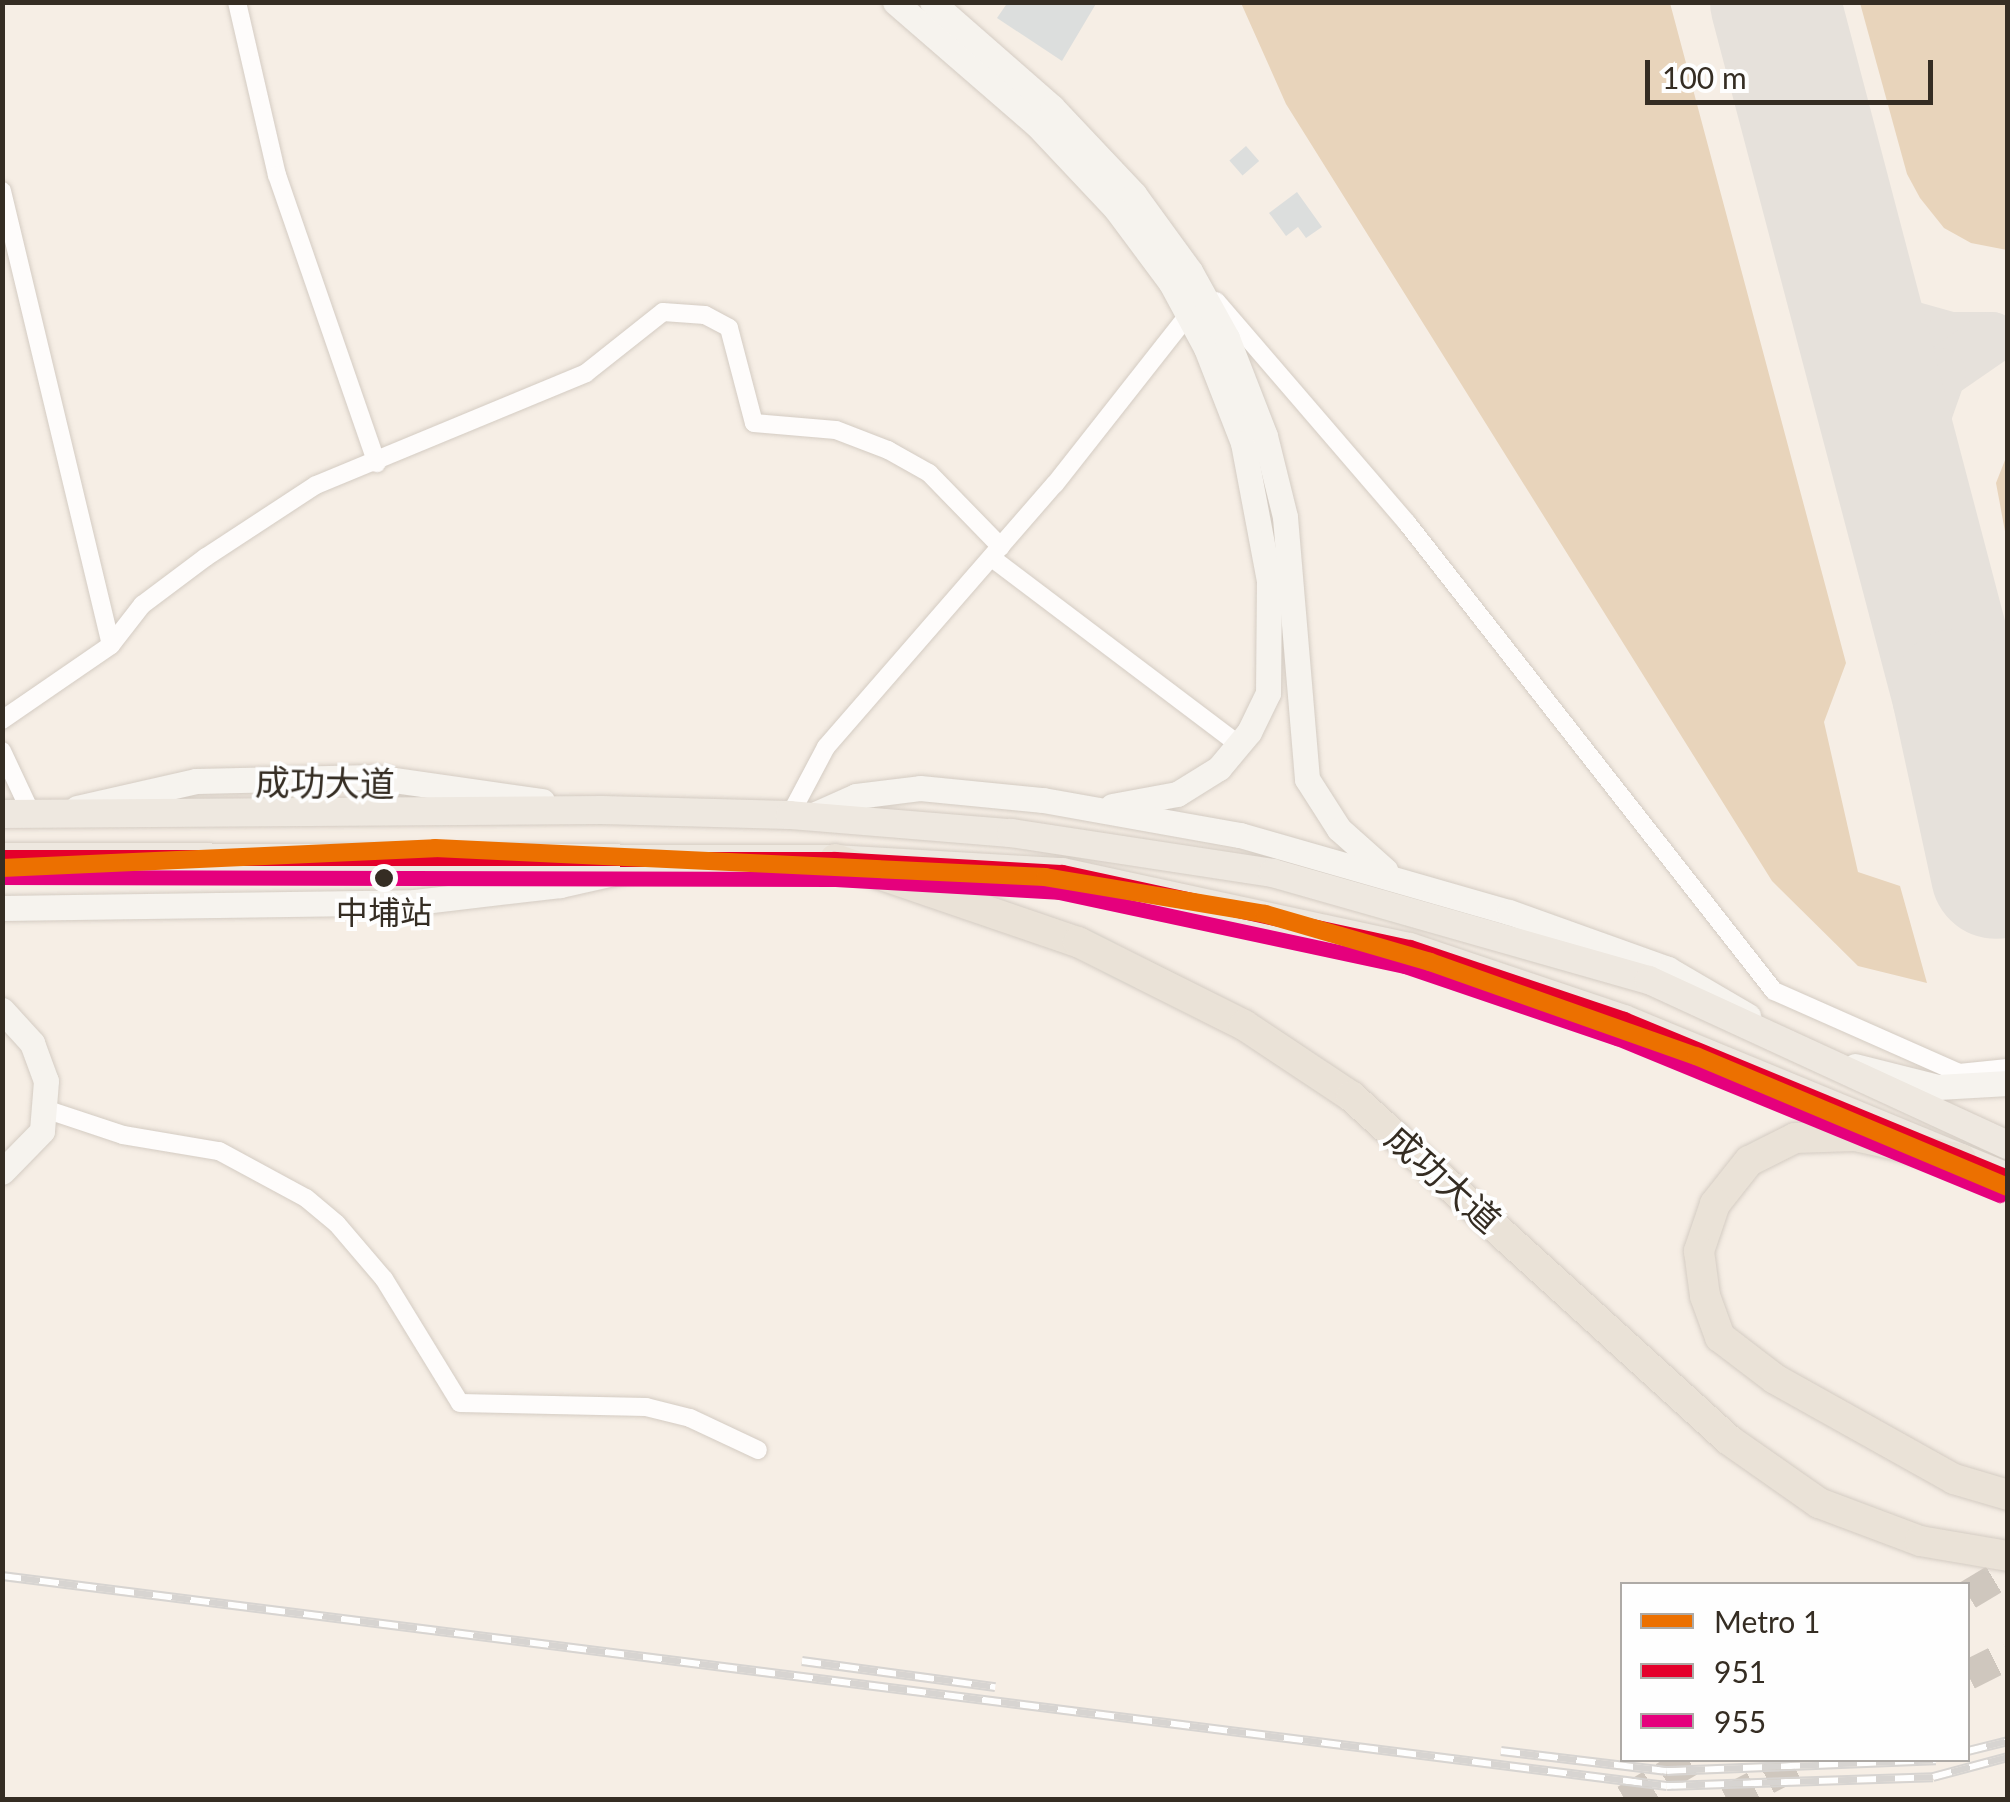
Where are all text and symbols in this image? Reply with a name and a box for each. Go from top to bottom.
scale bar [1650,40,1938,102]
text: 100 m [1662,59,1747,95]
street label: 成功大道 [255,760,395,804]
marker: 中埔站 [374,868,394,888]
place label: 中埔站 [336,893,432,931]
street label: 成功大道 [1378,1116,1510,1240]
legend [1620,1582,1970,1762]
text: Metro 1 [1714,1603,1820,1639]
text: 951 [1714,1653,1766,1689]
text: 955 [1714,1703,1766,1739]

